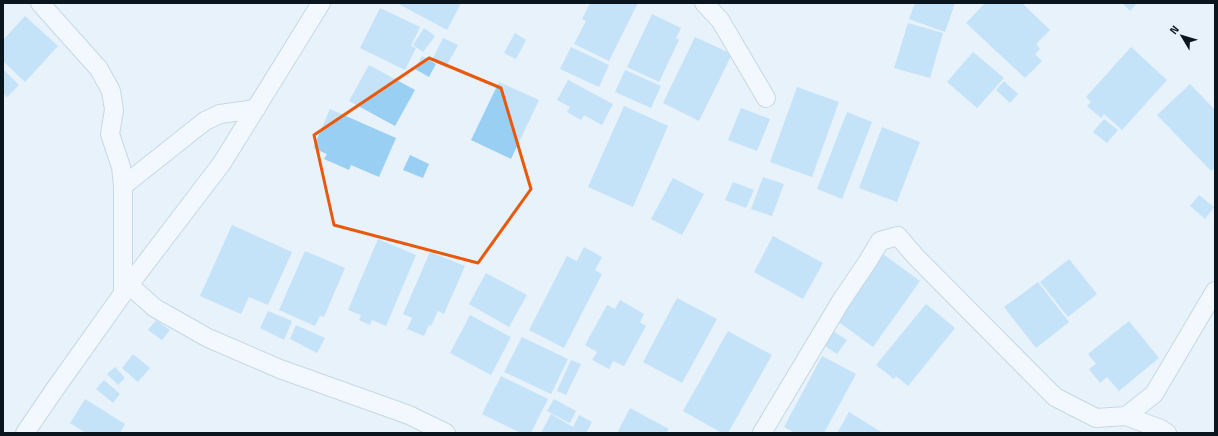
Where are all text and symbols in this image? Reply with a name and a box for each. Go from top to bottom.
north arrow [1162,16,1202,56]
text: N [1165,22,1183,38]

